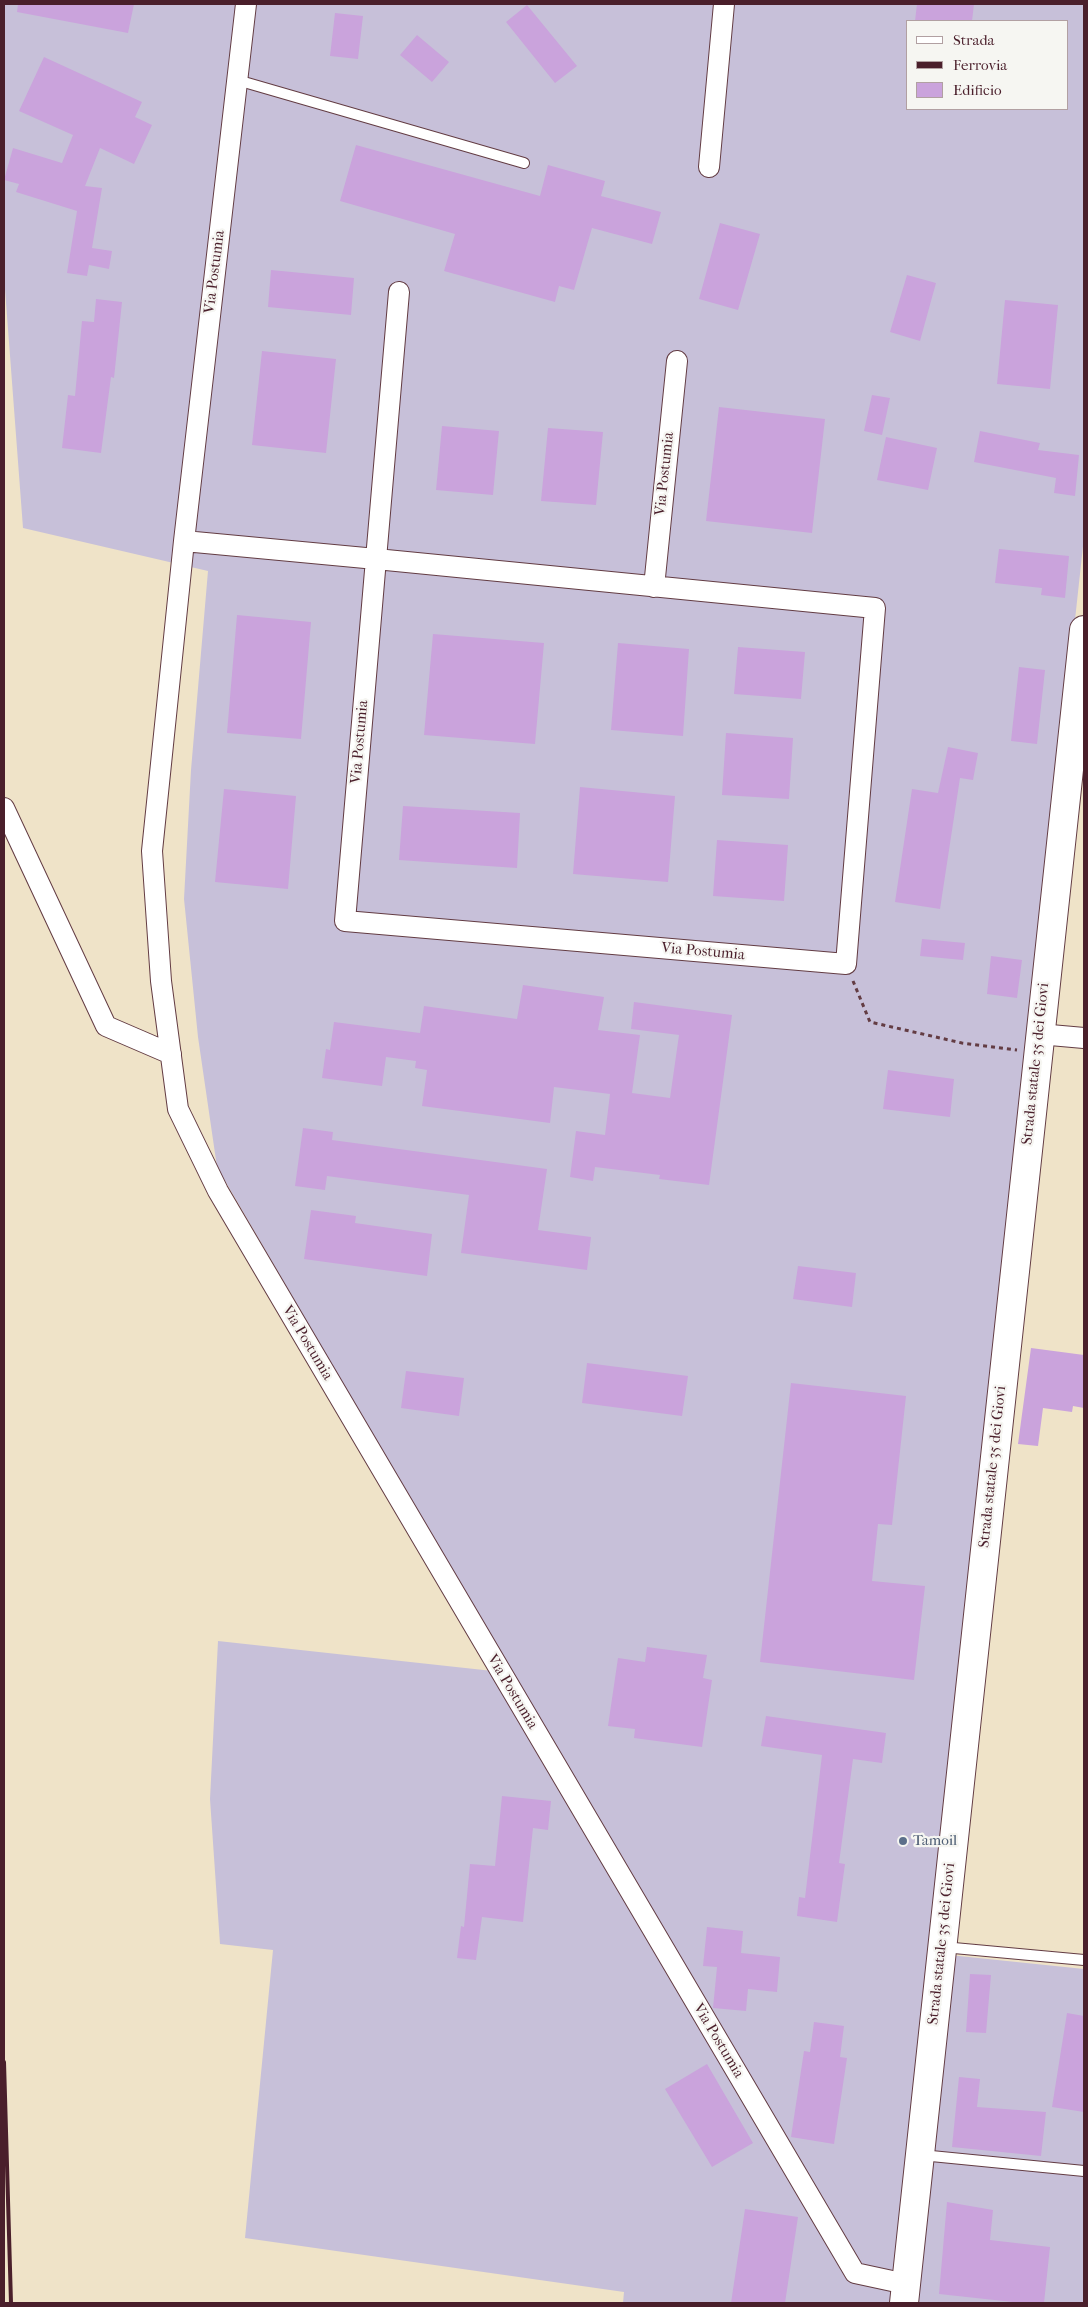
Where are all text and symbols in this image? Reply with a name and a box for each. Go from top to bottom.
legend [906,20,1068,110]
text: Strada [953,31,995,49]
text: Ferrovia [953,56,1007,74]
text: Edificio [953,81,1002,99]
street label: Via Postumia [201,229,229,315]
street label: Via Postumia [652,431,678,517]
street label: Via Postumia [347,699,373,785]
street label: Via Postumia [660,939,746,965]
street label: Strada statale 35 dei Giovi [1019,982,1053,1146]
street label: Via Postumia [278,1302,336,1384]
street label: Strada statale 35 dei Giovi [976,1385,1010,1549]
street label: Via Postumia [483,1651,541,1733]
place label: Tamoil [913,1832,957,1850]
marker: Tamoil [897,1835,909,1847]
street label: Strada statale 35 dei Giovi [925,1862,959,2026]
street label: Via Postumia [689,2000,747,2082]

